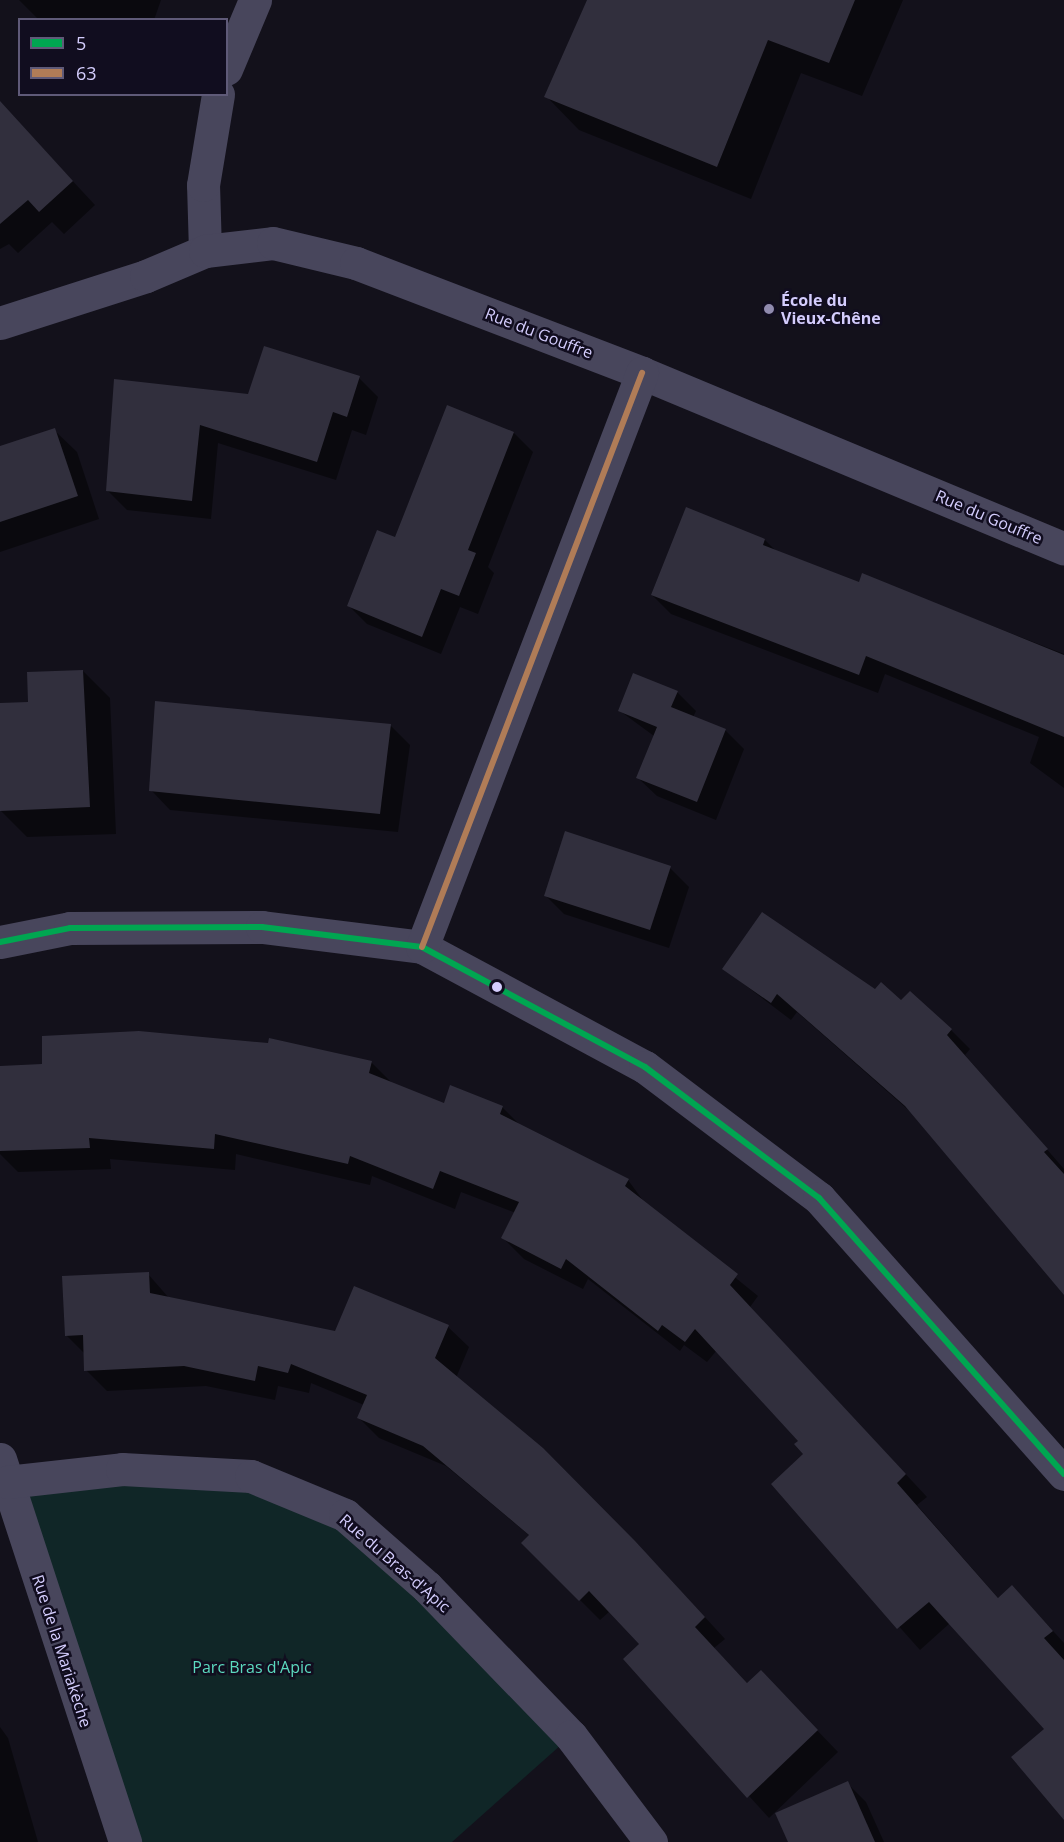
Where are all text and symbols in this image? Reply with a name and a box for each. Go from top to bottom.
legend [18,18,228,96]
text: 5 [76,31,86,55]
text: 63 [76,61,97,85]
place label: École du Vieux-Chêne [781,290,881,328]
marker: École du Vieux-Chêne [762,302,776,316]
street label: Rue du Gouffre [482,304,596,362]
street label: Rue du Gouffre [933,486,1045,548]
unlabelled marker [491,981,503,993]
street label: Rue du Bras-d'Apic [336,1510,454,1616]
street label: Rue de la Mariakèche [28,1572,96,1730]
park label: Parc Bras d'Apic [192,1657,312,1677]

